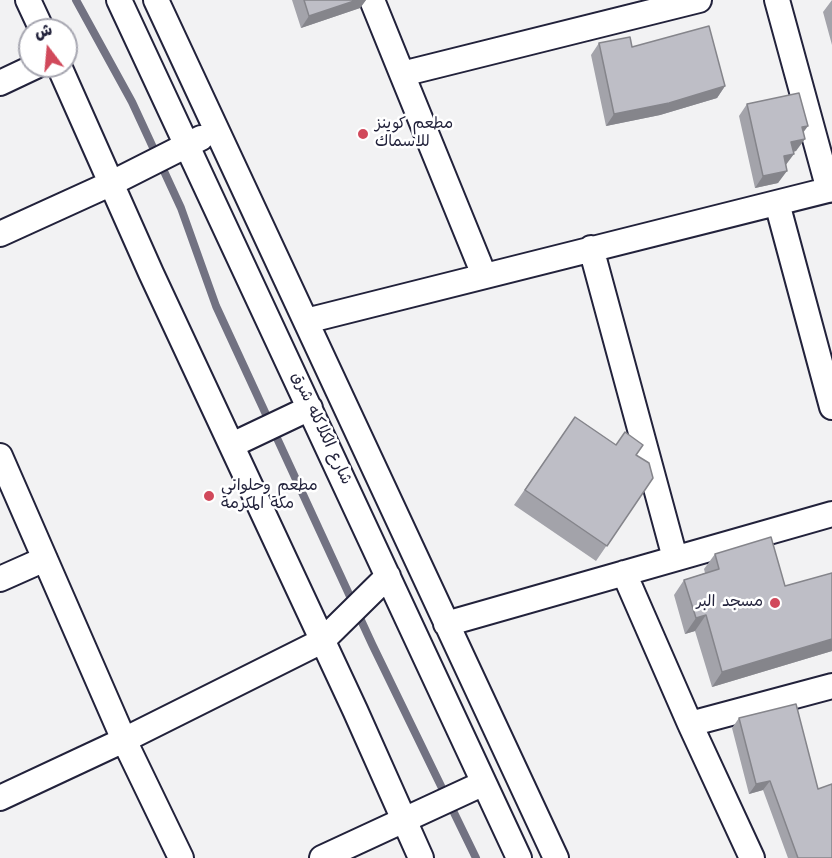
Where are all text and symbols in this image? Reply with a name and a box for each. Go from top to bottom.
north arrow [18,18,78,78]
text: ش [32,18,55,47]
place label: مطعم كوينز للاسماك [375,115,453,153]
marker: مطعم كوينز للاسماك [356,127,370,141]
street label: شارع الكلاكله شرق [285,369,355,489]
place label: مطعم وحلواني مكة المكرمة [221,477,318,515]
marker: مطعم وحلواني مكة المكرمة [202,489,216,503]
place label: مسجد البر [696,593,763,613]
marker: مسجد البر [768,596,782,610]

